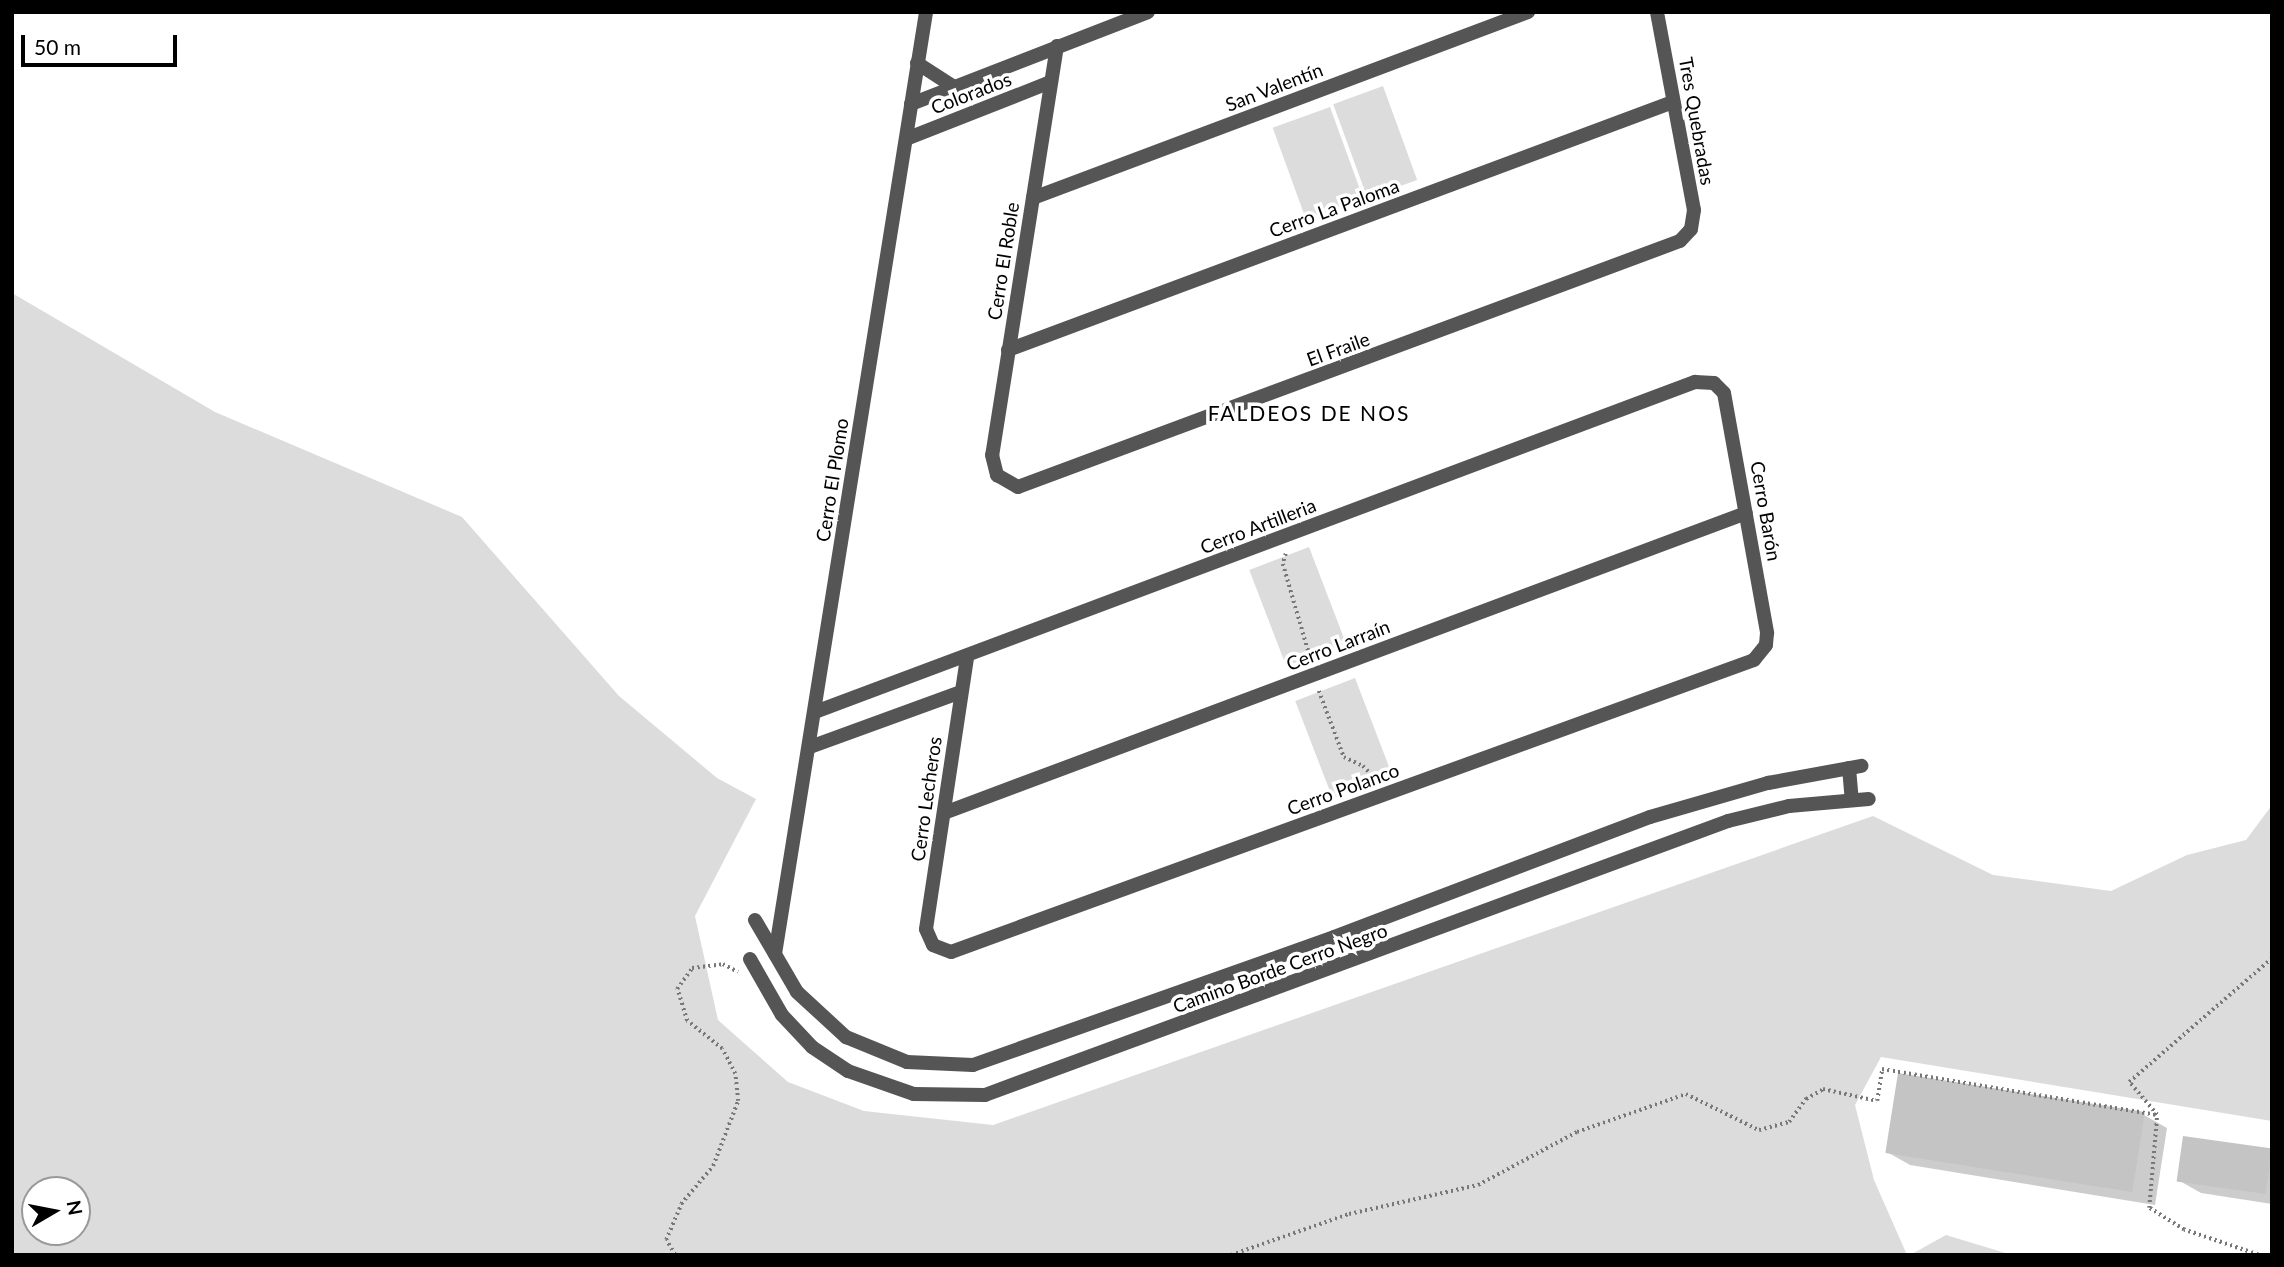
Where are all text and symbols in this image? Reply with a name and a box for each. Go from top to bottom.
scale bar [24,21,180,65]
text: 50 m [34,34,81,59]
street label: Tres Quebradas [1675,55,1719,187]
street label: San Valentín [1222,58,1326,116]
street label: Colorados [928,67,1014,119]
street label: Cerro La Paloma [1266,174,1402,242]
street label: Cerro El Roble [982,200,1024,322]
street label: El Fraile [1303,327,1373,371]
district label: FALDEOS DE NOS [1209,400,1409,426]
street label: Cerro El Plomo [811,417,853,543]
street label: Cerro Barón [1746,459,1786,563]
street label: Cerro Artilleria [1197,493,1319,559]
street label: Cerro Larraín [1283,615,1393,675]
street label: Cerro Lecheros [906,735,946,863]
street label: Cerro Polanco [1284,758,1402,820]
street label: Camino Borde Cerro Negro [1170,919,1390,1017]
north arrow [21,1176,91,1246]
text: N [63,1198,88,1217]

